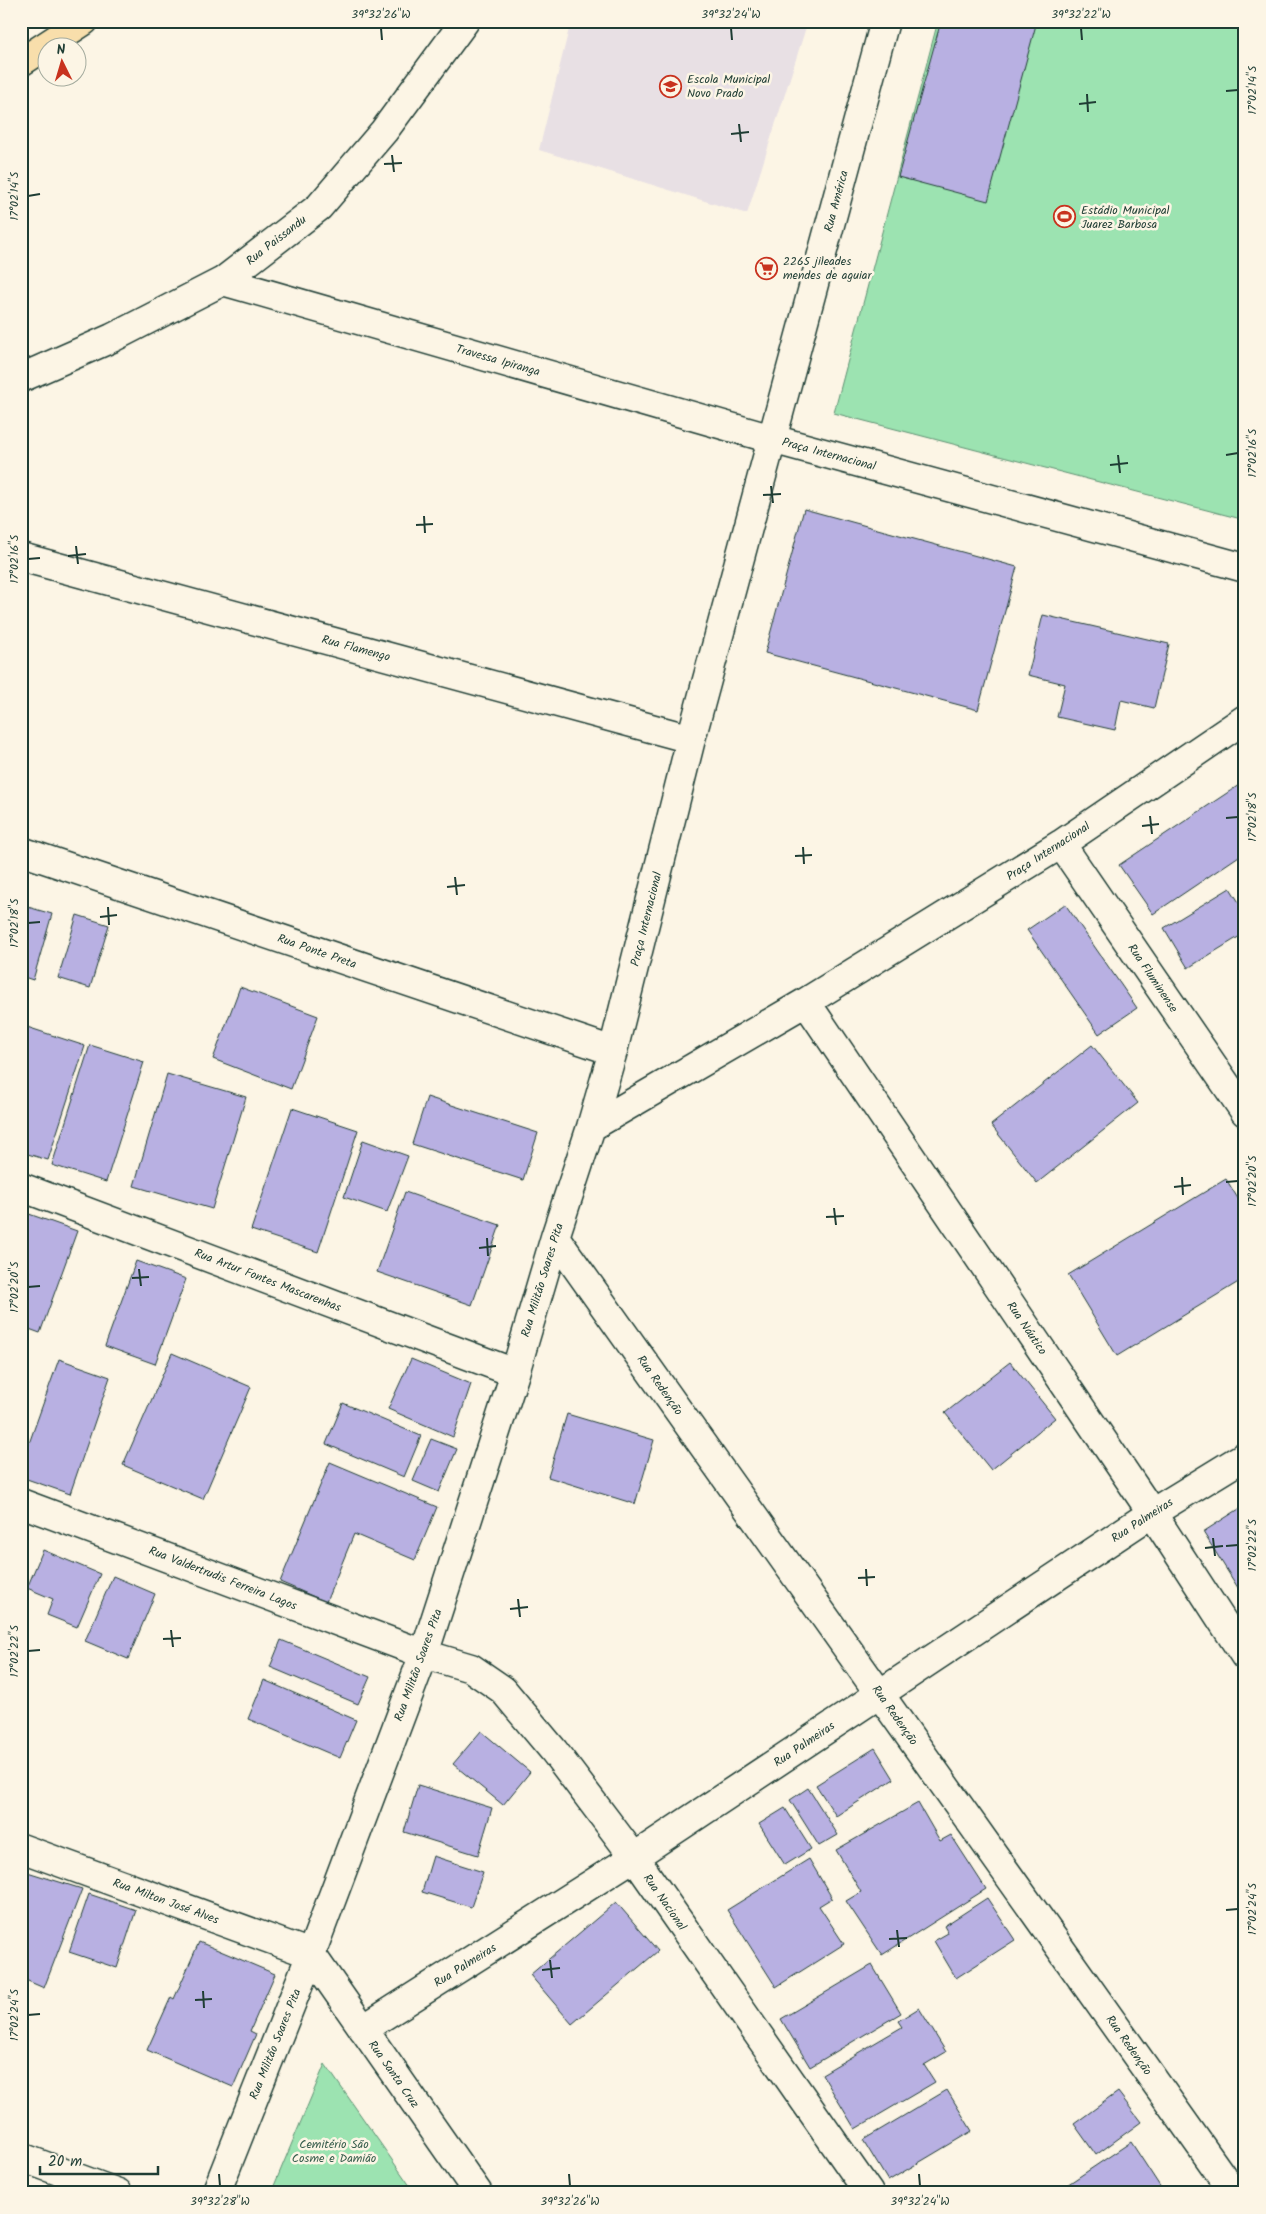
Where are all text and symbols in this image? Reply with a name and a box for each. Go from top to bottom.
text: 39°32'26"W [351,5,411,24]
text: 39°32'24"W [701,5,761,24]
text: 39°32'22"W [1051,5,1111,24]
north arrow [38,38,88,88]
text: N [56,39,66,61]
text: 17°02'14"S [1243,65,1262,114]
place label: Escola Municipal Novo Prado [687,70,770,103]
school or university icon: Escola Municipal Novo Prado [659,74,683,98]
street label: Rua América [819,168,854,234]
text: 17°02'14"S [5,171,24,220]
place label: Estádio Municipal Juarez Barbosa [1081,201,1170,234]
sports icon: Estádio Municipal Juarez Barbosa [1053,205,1077,229]
street label: Rua Paissandu [242,211,311,270]
place label: 2265 jileades mendes de aguiar [783,252,872,285]
supermarket icon: 2265 jileades mendes de aguiar [755,256,779,280]
street label: Travessa Ipiranga [454,339,543,382]
text: 17°02'16"S [1243,428,1262,477]
street label: Praça Internacional [780,433,878,476]
text: 17°02'16"S [5,534,24,583]
street label: Rua Flamengo [319,630,392,667]
text: 17°02'18"S [1243,792,1262,842]
street label: Praça Internacional [1003,817,1094,886]
street label: Praça Internacional [626,870,667,968]
text: 17°02'18"S [5,898,24,948]
street label: Rua Ponte Preta [275,929,359,974]
street label: Rua Fluminense [1123,940,1183,1017]
text: 17°02'20"S [1243,1155,1262,1207]
street label: Rua Militão Soares Pita [516,1220,569,1339]
street label: Rua Artur Fontes Mascarenhas [192,1244,344,1317]
text: 17°02'20"S [5,1261,24,1313]
street label: Rua Náutico [1002,1298,1052,1359]
street label: Rua Redenção [632,1351,687,1419]
street label: Rua Palmeiras [1107,1493,1177,1548]
text: 17°02'22"S [1243,1518,1262,1571]
street label: Rua Valdertrudis Ferreira Lagos [146,1541,300,1616]
street label: Rua Militão Soares Pita [389,1606,448,1724]
text: 17°02'22"S [5,1624,24,1677]
street label: Rua Redenção [867,1681,922,1749]
street label: Rua Palmeiras [770,1717,839,1772]
street label: Rua Nacional [638,1870,691,1935]
street label: Rua Milton José Alves [110,1873,222,1930]
text: 17°02'24"S [1243,1882,1262,1935]
street label: Rua Palmeiras [430,1939,500,1992]
street label: Rua Militão Soares Pita [245,1985,307,2103]
text: 17°02'24"S [5,1988,24,2041]
street label: Rua Redenção [1101,2011,1156,2079]
street label: Rua Santa Cruz [363,2037,424,2112]
park label: Cemitério São Cosme e Damião [292,2135,376,2168]
scale bar [40,2144,158,2176]
text: 20 m [48,2150,82,2174]
text: 39°32'28"W [190,2192,250,2211]
text: 39°32'26"W [540,2192,600,2211]
text: 39°32'24"W [890,2192,950,2211]

